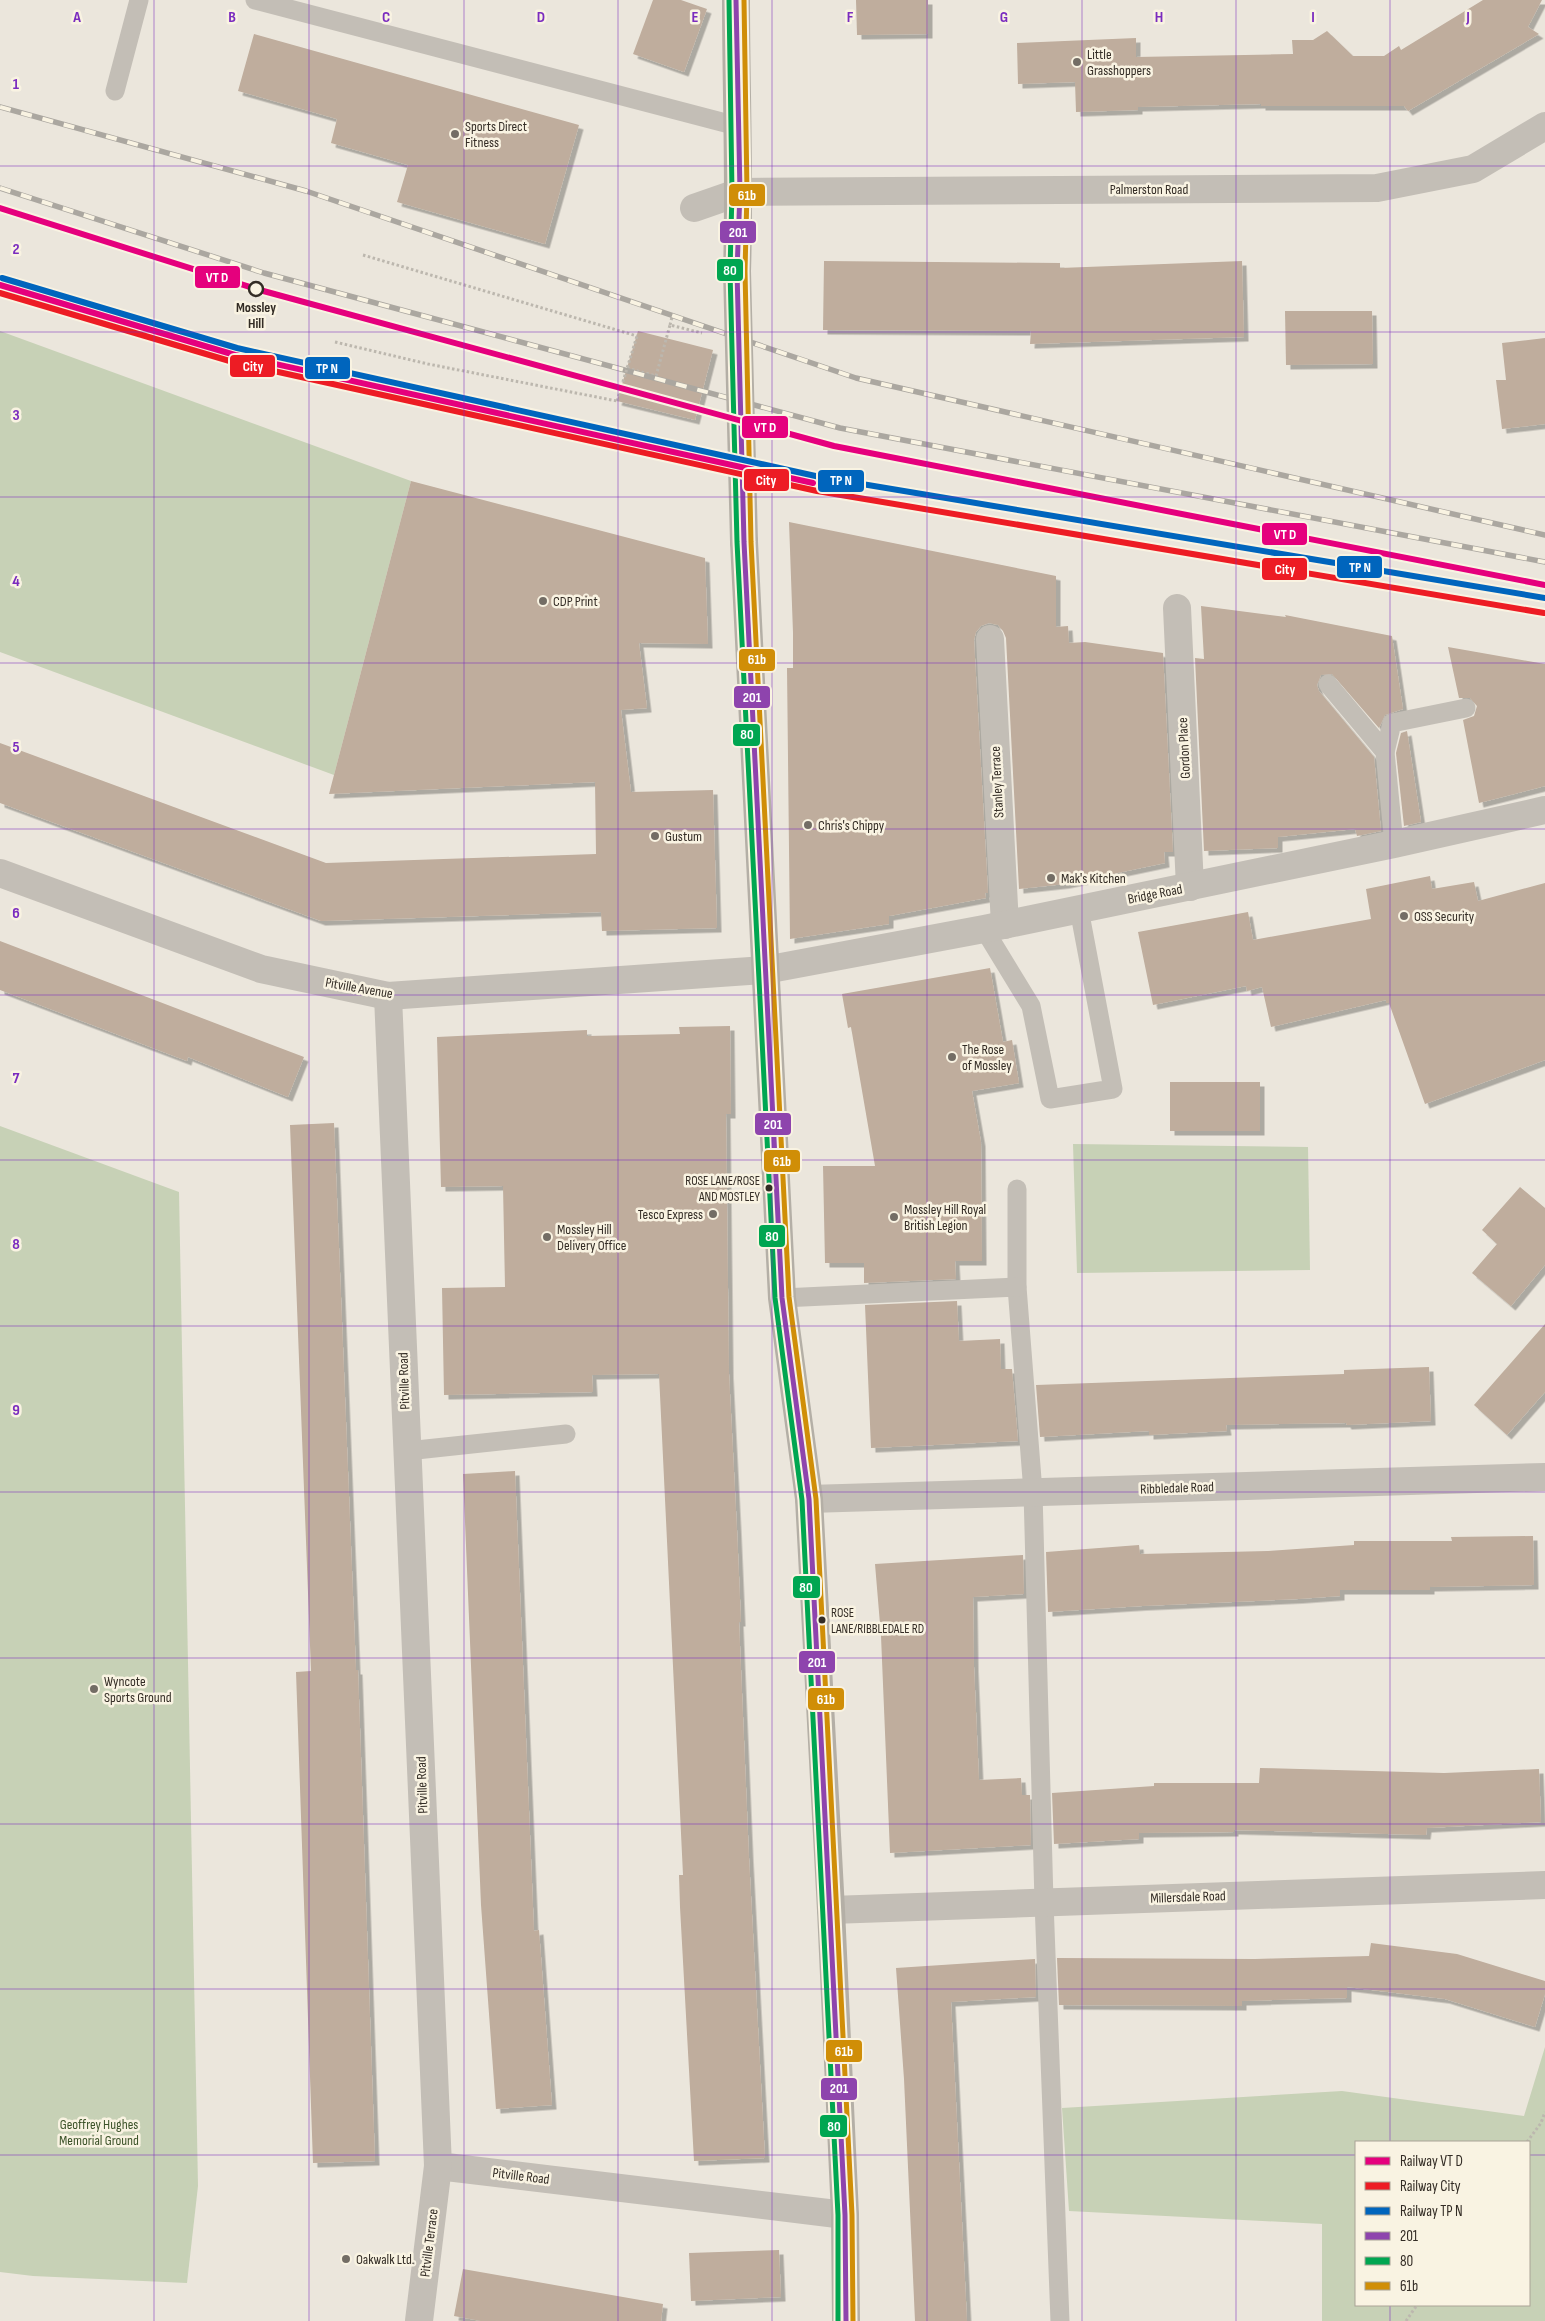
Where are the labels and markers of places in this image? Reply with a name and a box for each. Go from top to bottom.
place label: Little Grasshoppers [1087,46,1151,79]
marker: Little Grasshoppers [1071,56,1083,68]
place label: Sports Direct Fitness [465,118,527,151]
marker: Sports Direct Fitness [449,128,461,140]
marker: Mossley Hill [248,281,264,297]
place label: Mossley Hill [236,299,276,332]
place label: CDP Print [553,593,598,610]
marker: CDP Print [537,595,549,607]
place label: Chris's Chippy [818,817,885,834]
marker: Chris's Chippy [802,819,814,831]
place label: Gustum [665,828,702,845]
marker: Gustum [649,830,661,842]
place label: Mak's Kitchen [1061,870,1126,887]
marker: Mak's Kitchen [1045,872,1057,884]
place label: OSS Security [1414,908,1475,925]
marker: OSS Security [1398,910,1410,922]
place label: The Rose of Mossley [962,1041,1012,1074]
marker: The Rose of Mossley [946,1051,958,1063]
place label: ROSE LANE/ROSE AND MOSTLEY [685,1173,761,1205]
marker: ROSE LANE/ROSE AND MOSTLEY [764,1183,774,1193]
place label: Mossley Hill Royal British Legion [904,1201,986,1234]
place label: Tesco Express [638,1206,703,1223]
marker: Tesco Express [707,1208,719,1220]
marker: Mossley Hill Royal British Legion [888,1211,900,1223]
place label: Mossley Hill Delivery Office [557,1221,626,1254]
marker: Mossley Hill Delivery Office [541,1231,553,1243]
place label: ROSE LANE/RIBBLEDALE RD [831,1605,924,1637]
marker: ROSE LANE/RIBBLEDALE RD [817,1615,827,1625]
place label: Wyncote Sports Ground [104,1673,172,1706]
marker: Wyncote Sports Ground [88,1683,100,1695]
place label: Oakwalk Ltd. [356,2251,414,2268]
marker: Oakwalk Ltd. [340,2253,352,2265]

